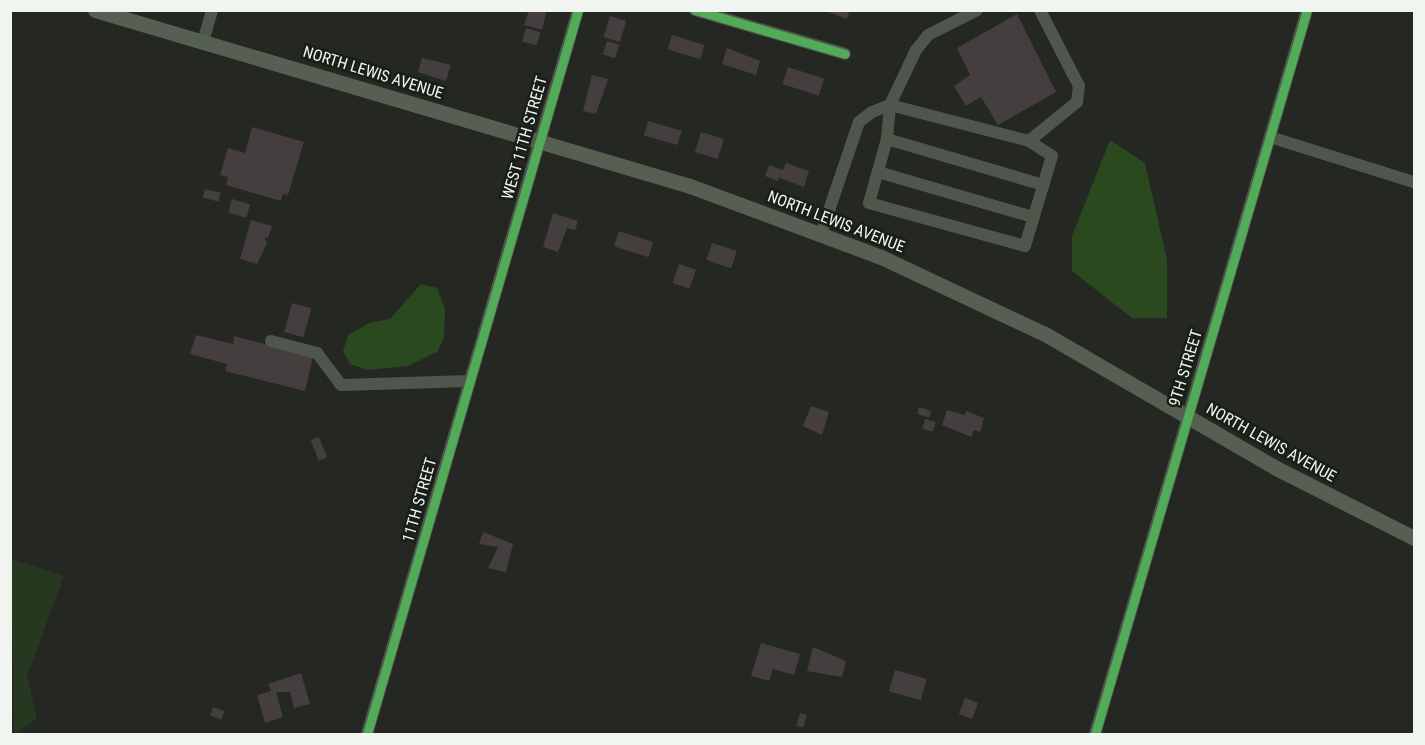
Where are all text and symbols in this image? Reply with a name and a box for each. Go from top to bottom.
street label: NORTH LEWIS AVENUE [301,43,445,103]
street label: WEST 11TH STREET [498,74,552,202]
street label: NORTH LEWIS AVENUE [765,187,907,257]
street label: 9TH STREET [1165,327,1207,409]
street label: NORTH LEWIS AVENUE [1203,399,1339,487]
street label: 11TH STREET [399,455,441,545]

